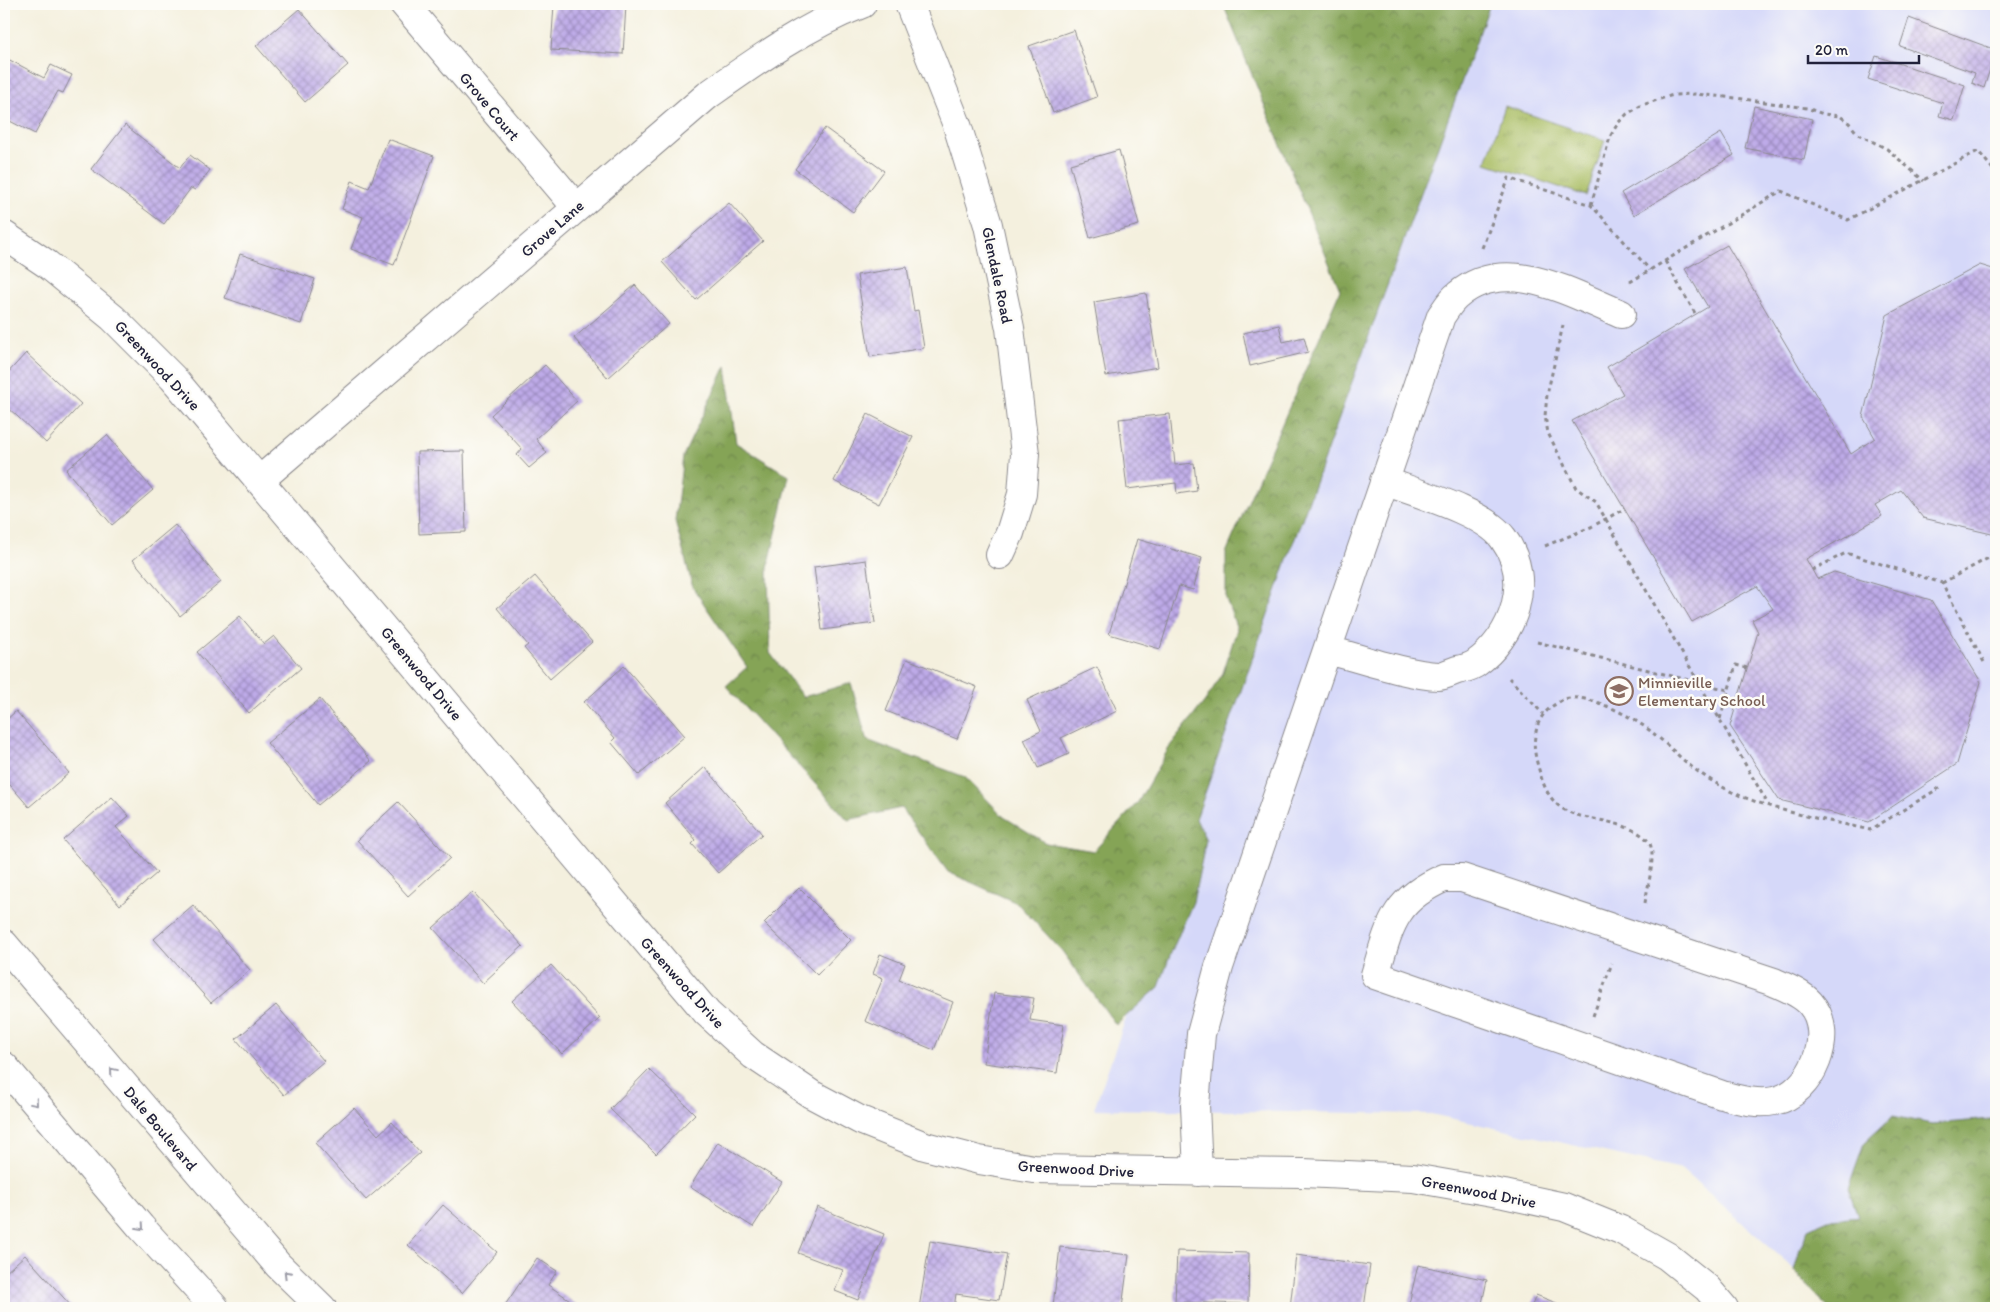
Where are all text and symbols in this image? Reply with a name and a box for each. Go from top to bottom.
scale bar [1808,32,1919,64]
text: 20 m [1815,41,1849,59]
street label: Grove Court [455,68,524,145]
street label: Grove Lane [517,196,588,261]
street label: Glendale Road [978,225,1017,326]
street label: Greenwood Drive [111,316,205,415]
street label: Greenwood Drive [377,623,467,724]
place label: Minnieville Elementary School [1638,673,1766,710]
school or university icon: Minnieville Elementary School [1604,676,1634,706]
street label: Greenwood Drive [637,933,729,1032]
one-way arrow [109,1068,118,1077]
street label: Dale Boulevard [120,1082,202,1175]
one-way arrow [30,1097,38,1106]
street label: Greenwood Drive [1017,1156,1135,1181]
street label: Greenwood Drive [1420,1171,1538,1212]
one-way arrow [135,1221,144,1230]
one-way arrow [284,1271,293,1280]

